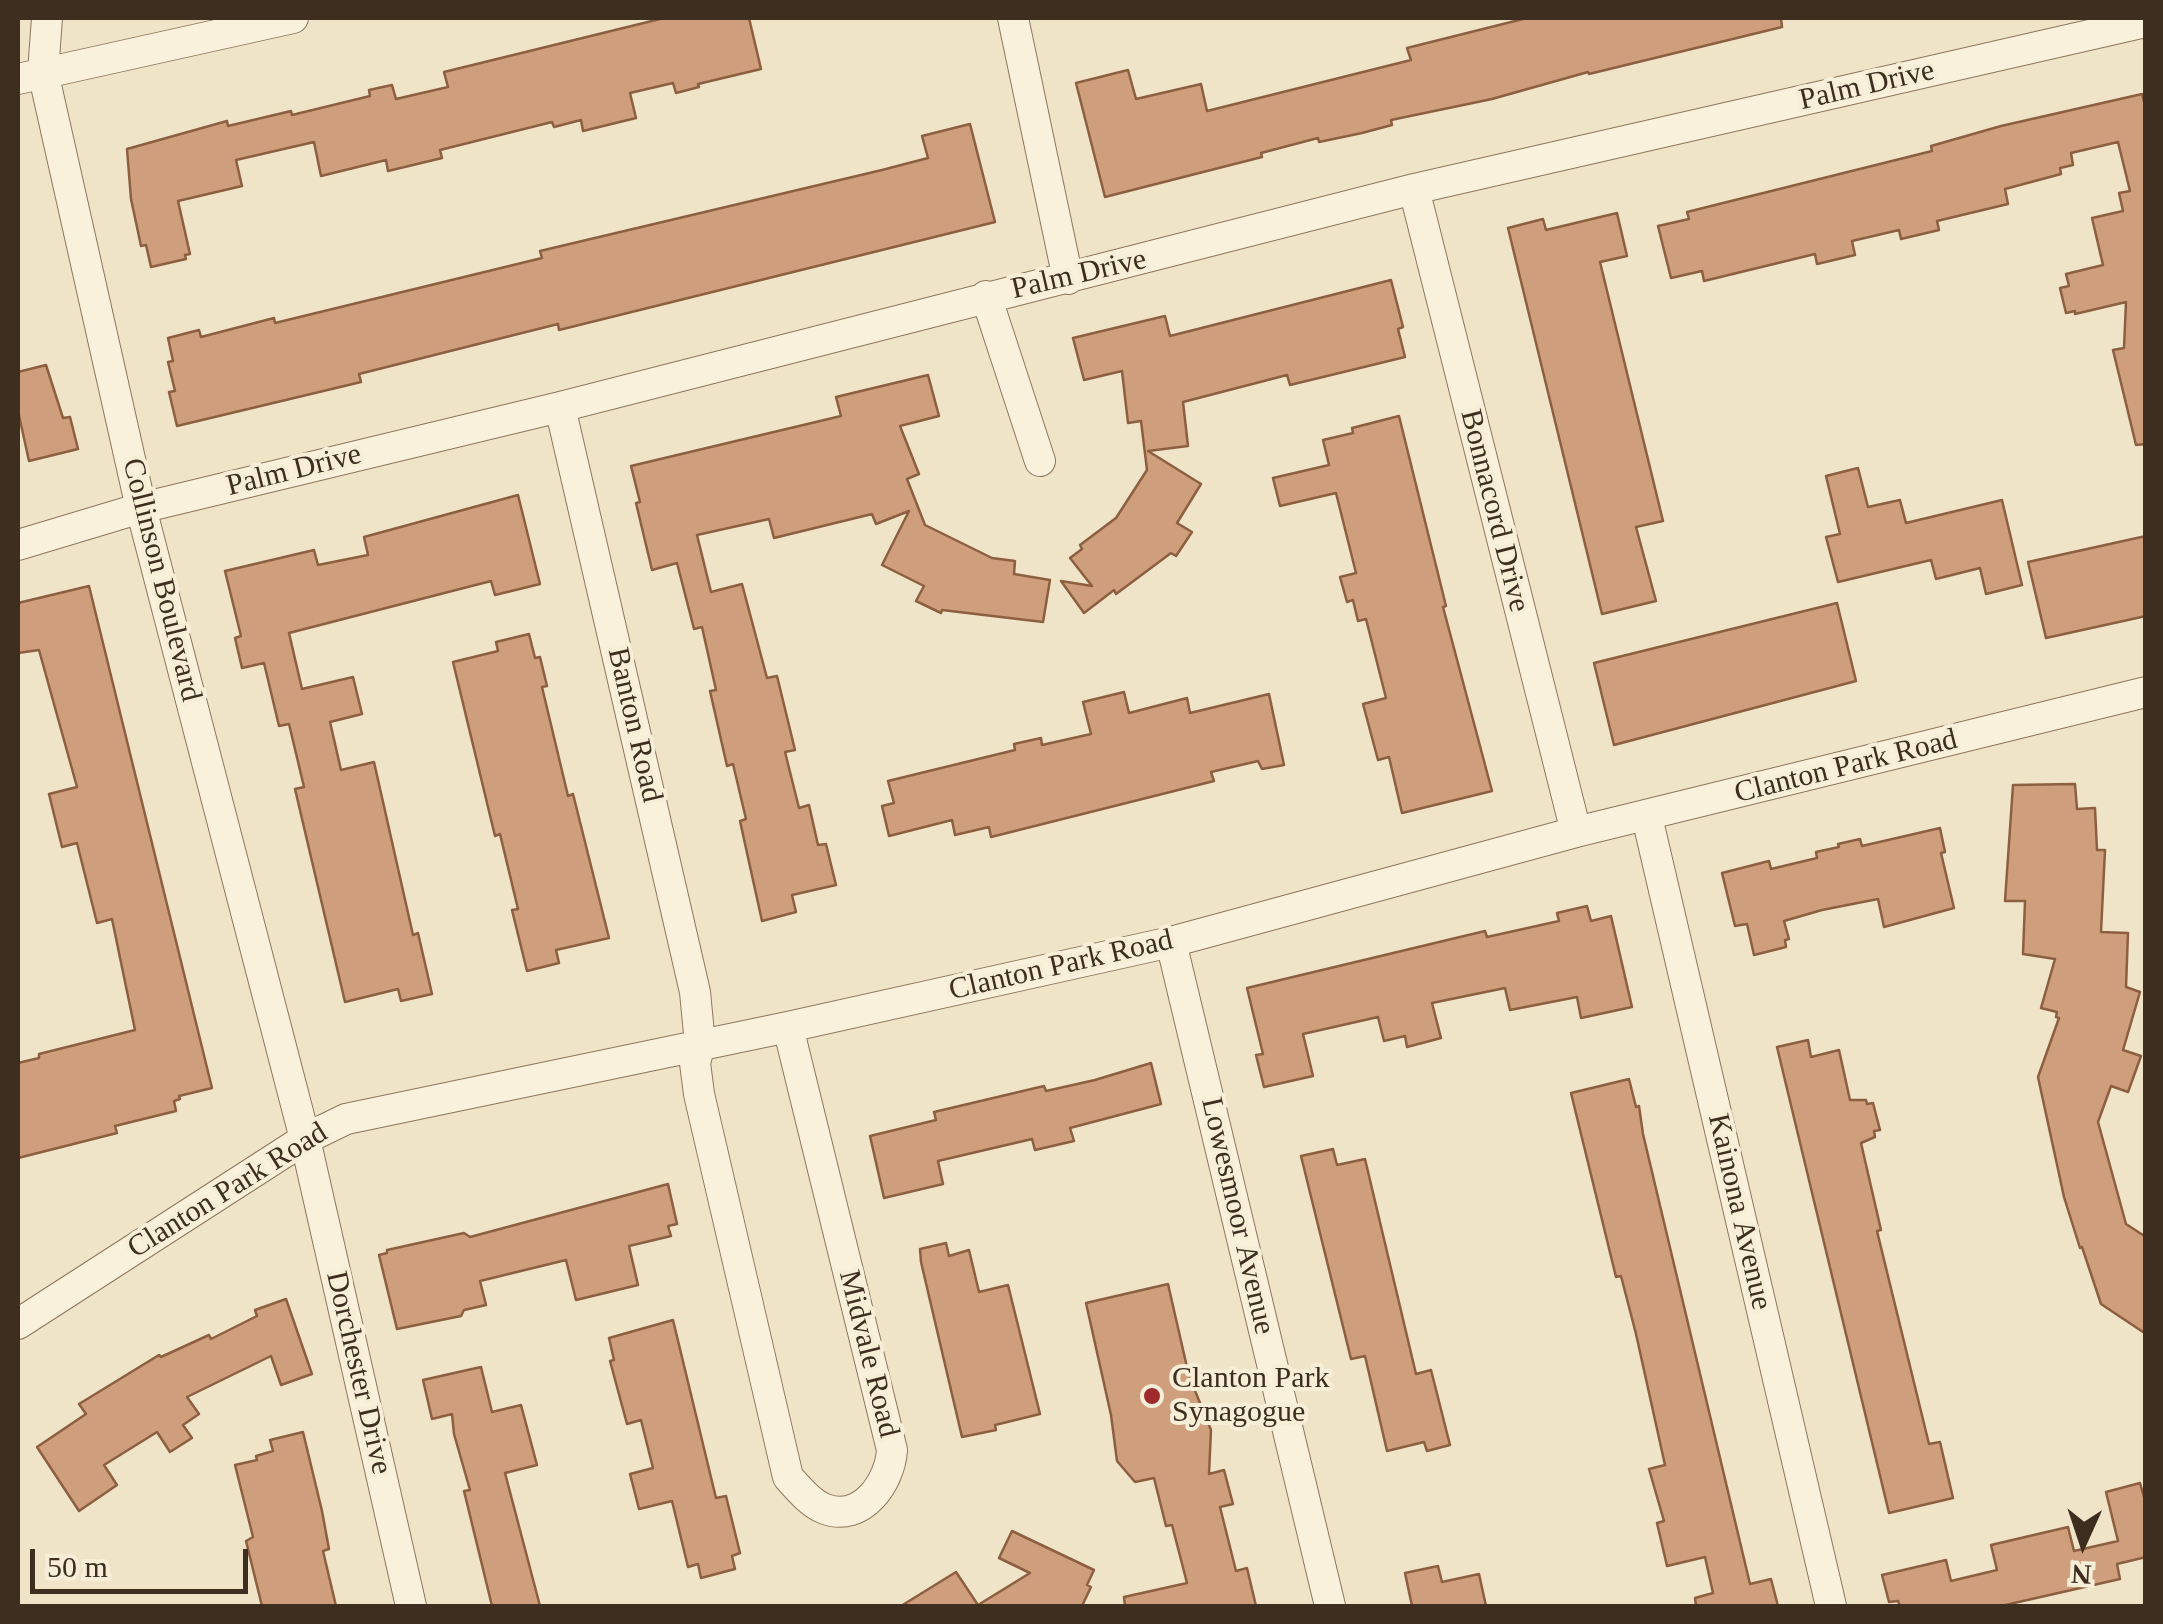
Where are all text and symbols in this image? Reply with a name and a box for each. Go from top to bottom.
street label: Palm Drive [1796,53,1938,119]
street label: Palm Drive [1008,242,1150,308]
street label: Bonnacord Drive [1451,406,1537,616]
street label: Palm Drive [223,437,365,505]
street label: Collinson Boulevard [113,455,209,705]
street label: Banton Road [599,644,669,806]
street label: Clanton Park Road [1731,722,1961,812]
street label: Clanton Park Road [946,923,1176,1009]
street label: Lowesmoor Avenue [1192,1094,1282,1338]
street label: Kainona Avenue [1699,1110,1779,1314]
street label: Clanton Park Road [122,1115,334,1267]
street label: Midvale Road [830,1267,906,1441]
street label: Dorchester Drive [317,1268,399,1478]
place label: Clanton Park Synagogue [1172,1361,1329,1432]
marker: Clanton Park Synagogue [1141,1385,1163,1407]
north arrow [2033,1494,2133,1594]
scale bar [35,1529,252,1591]
text: 50 m [47,1550,108,1583]
text: N [2070,1558,2092,1590]

